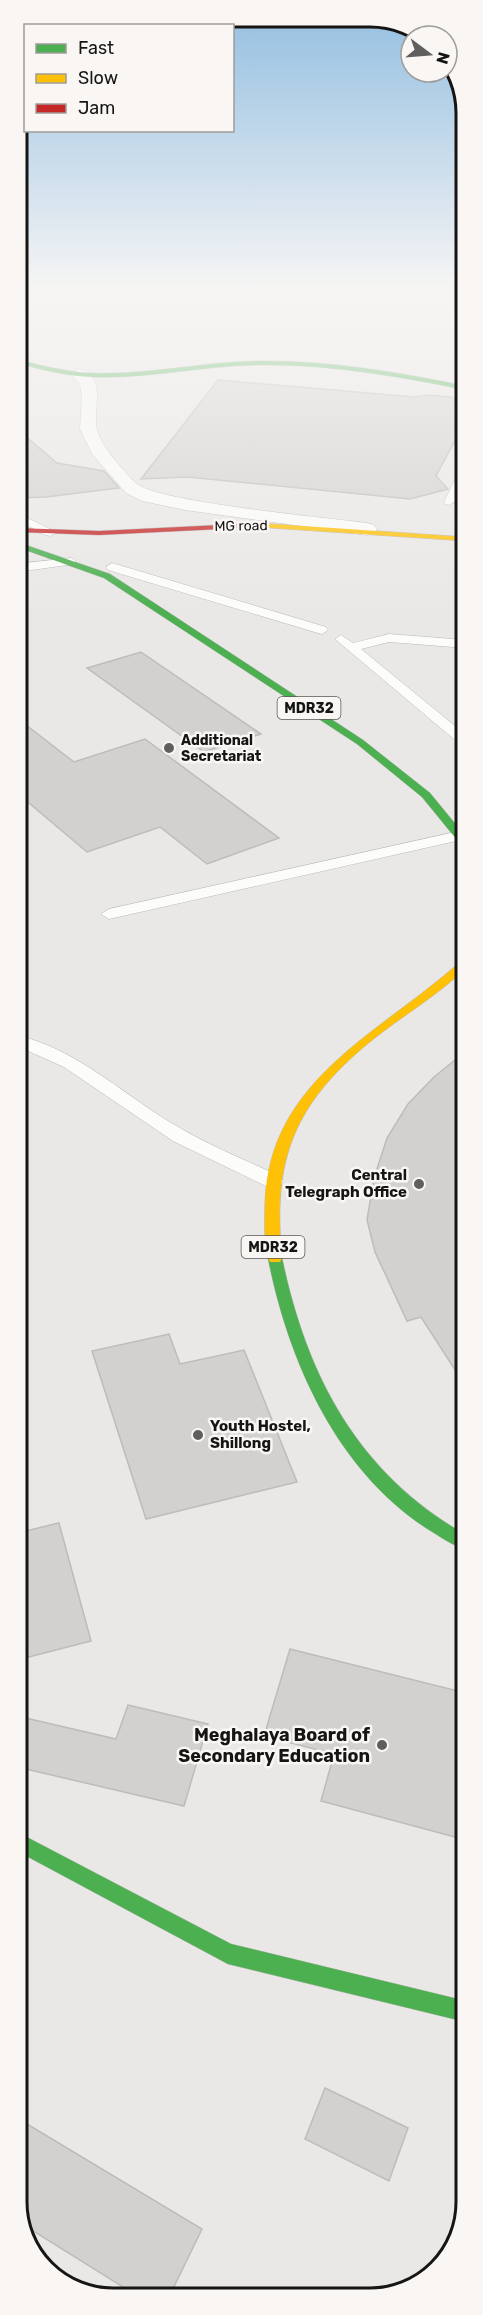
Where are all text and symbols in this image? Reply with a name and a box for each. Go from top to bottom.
legend [24,24,234,132]
north arrow [399,24,459,84]
text: Fast [78,37,114,59]
text: N [432,50,454,66]
text: Slow [78,67,118,89]
text: Jam [78,97,115,119]
street label: MG road [214,517,268,535]
road number: MDR32 [278,697,340,719]
place label: Additional Secretariat [181,732,262,765]
marker: Additional Secretariat [162,741,176,755]
place label: Central Telegraph Office [285,1166,407,1201]
marker: Central Telegraph Office [412,1177,426,1191]
road number: MDR32 [242,1236,304,1258]
place label: Youth Hostel, Shillong [210,1417,311,1452]
marker: Youth Hostel, Shillong [191,1428,205,1442]
place label: Meghalaya Board of Secondary Education [178,1724,370,1767]
marker: Meghalaya Board of Secondary Education [375,1738,389,1752]

